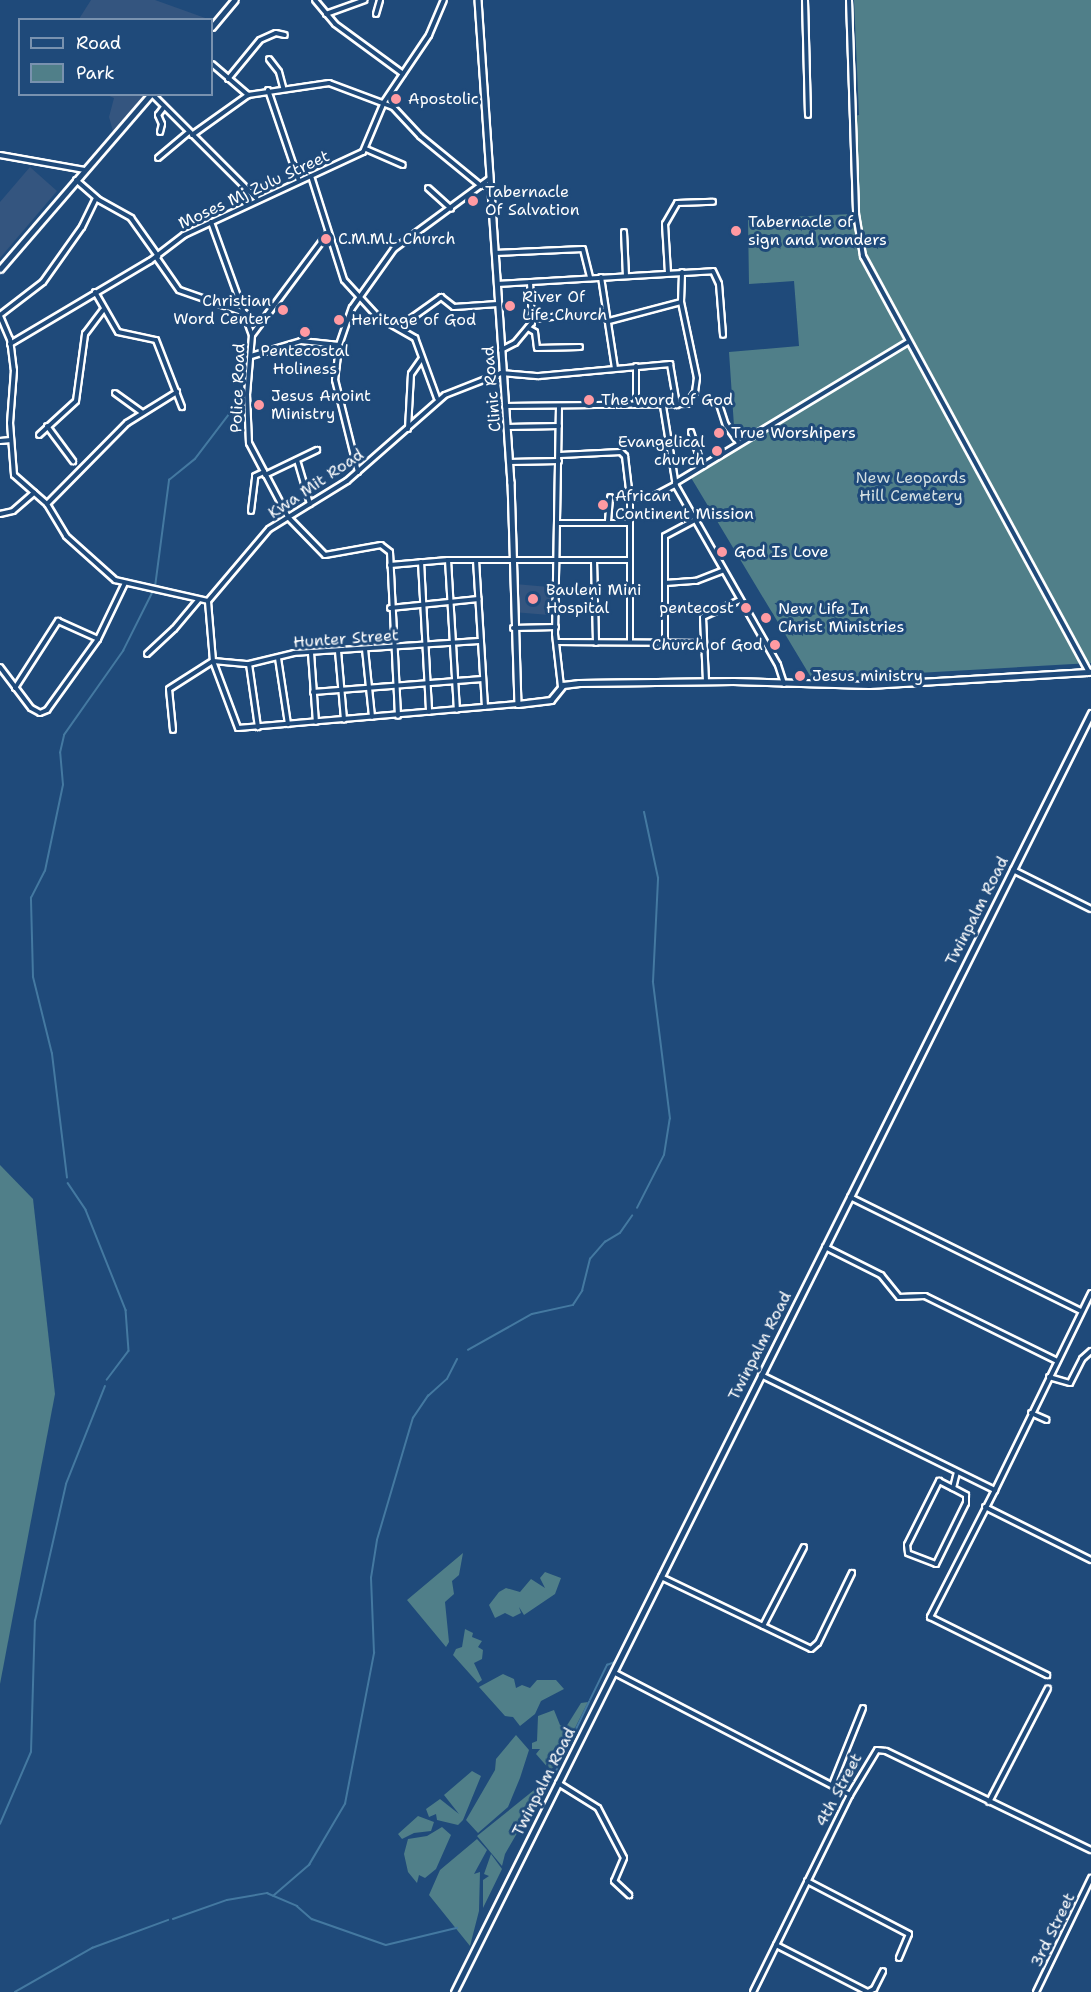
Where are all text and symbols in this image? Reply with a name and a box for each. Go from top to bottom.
legend [18,18,213,96]
text: Road [76,31,121,55]
text: Park [76,61,115,85]
place label: Apostolic [408,89,479,109]
marker: Apostolic [389,92,403,106]
street label: Moses Mj Zulu Street [176,147,332,233]
place label: Tabernacle Of Salvation [485,182,579,220]
marker: Tabernacle Of Salvation [466,194,480,208]
place label: Tabernacle of sign and wonders [748,212,887,250]
marker: Tabernacle of sign and wonders [729,224,743,238]
place label: C.M.M.L Church [338,229,455,249]
marker: C.M.M.L Church [319,232,333,246]
place label: River Of Life Church [522,287,607,325]
place label: Christian Word Center [173,291,271,329]
marker: River Of Life Church [503,299,517,313]
marker: Christian Word Center [276,303,290,317]
place label: Heritage of God [351,310,476,330]
marker: Heritage of God [332,313,346,327]
marker: Pentecostal Holiness [298,325,312,339]
place label: Pentecostal Holiness [261,341,349,379]
street label: Police Road [227,343,249,433]
street label: Clinic Road [479,345,505,433]
place label: Jesus Anoint Ministry [271,386,371,424]
place label: The word of God [601,390,733,410]
marker: The word of God [582,393,596,407]
marker: Jesus Anoint Ministry [252,398,266,412]
place label: True Worshipers [731,423,856,443]
marker: True Worshipers [712,426,726,440]
place label: Evangelical church [618,432,705,470]
marker: Evangelical church [710,444,724,458]
street label: Kwa Mit Road [265,445,367,523]
park label: New Leopards Hill Cemetery [856,468,966,506]
place label: African Continent Mission [615,486,754,524]
marker: African Continent Mission [596,498,610,512]
place label: God Is Love [734,542,829,562]
marker: God Is Love [715,545,729,559]
place label: Bauleni Mini Hospital [546,580,641,618]
marker: Bauleni Mini Hospital [524,590,542,608]
place label: pentecost [659,598,734,618]
place label: New Life In Christ Ministries [778,599,905,637]
marker: pentecost [739,601,753,615]
marker: New Life In Christ Ministries [759,611,773,625]
street label: Hunter Street [293,626,399,652]
place label: Church of God [652,635,763,655]
marker: Church of God [768,638,782,652]
place label: Jesus ministry [812,666,923,686]
marker: Jesus ministry [793,669,807,683]
street label: Twinpalm Road [941,853,1013,969]
street label: Twinpalm Road [724,1288,796,1404]
street label: Twinpalm Road [508,1724,580,1840]
street label: 4th Street [812,1750,866,1830]
street label: 3rd Street [1027,1890,1079,1970]

